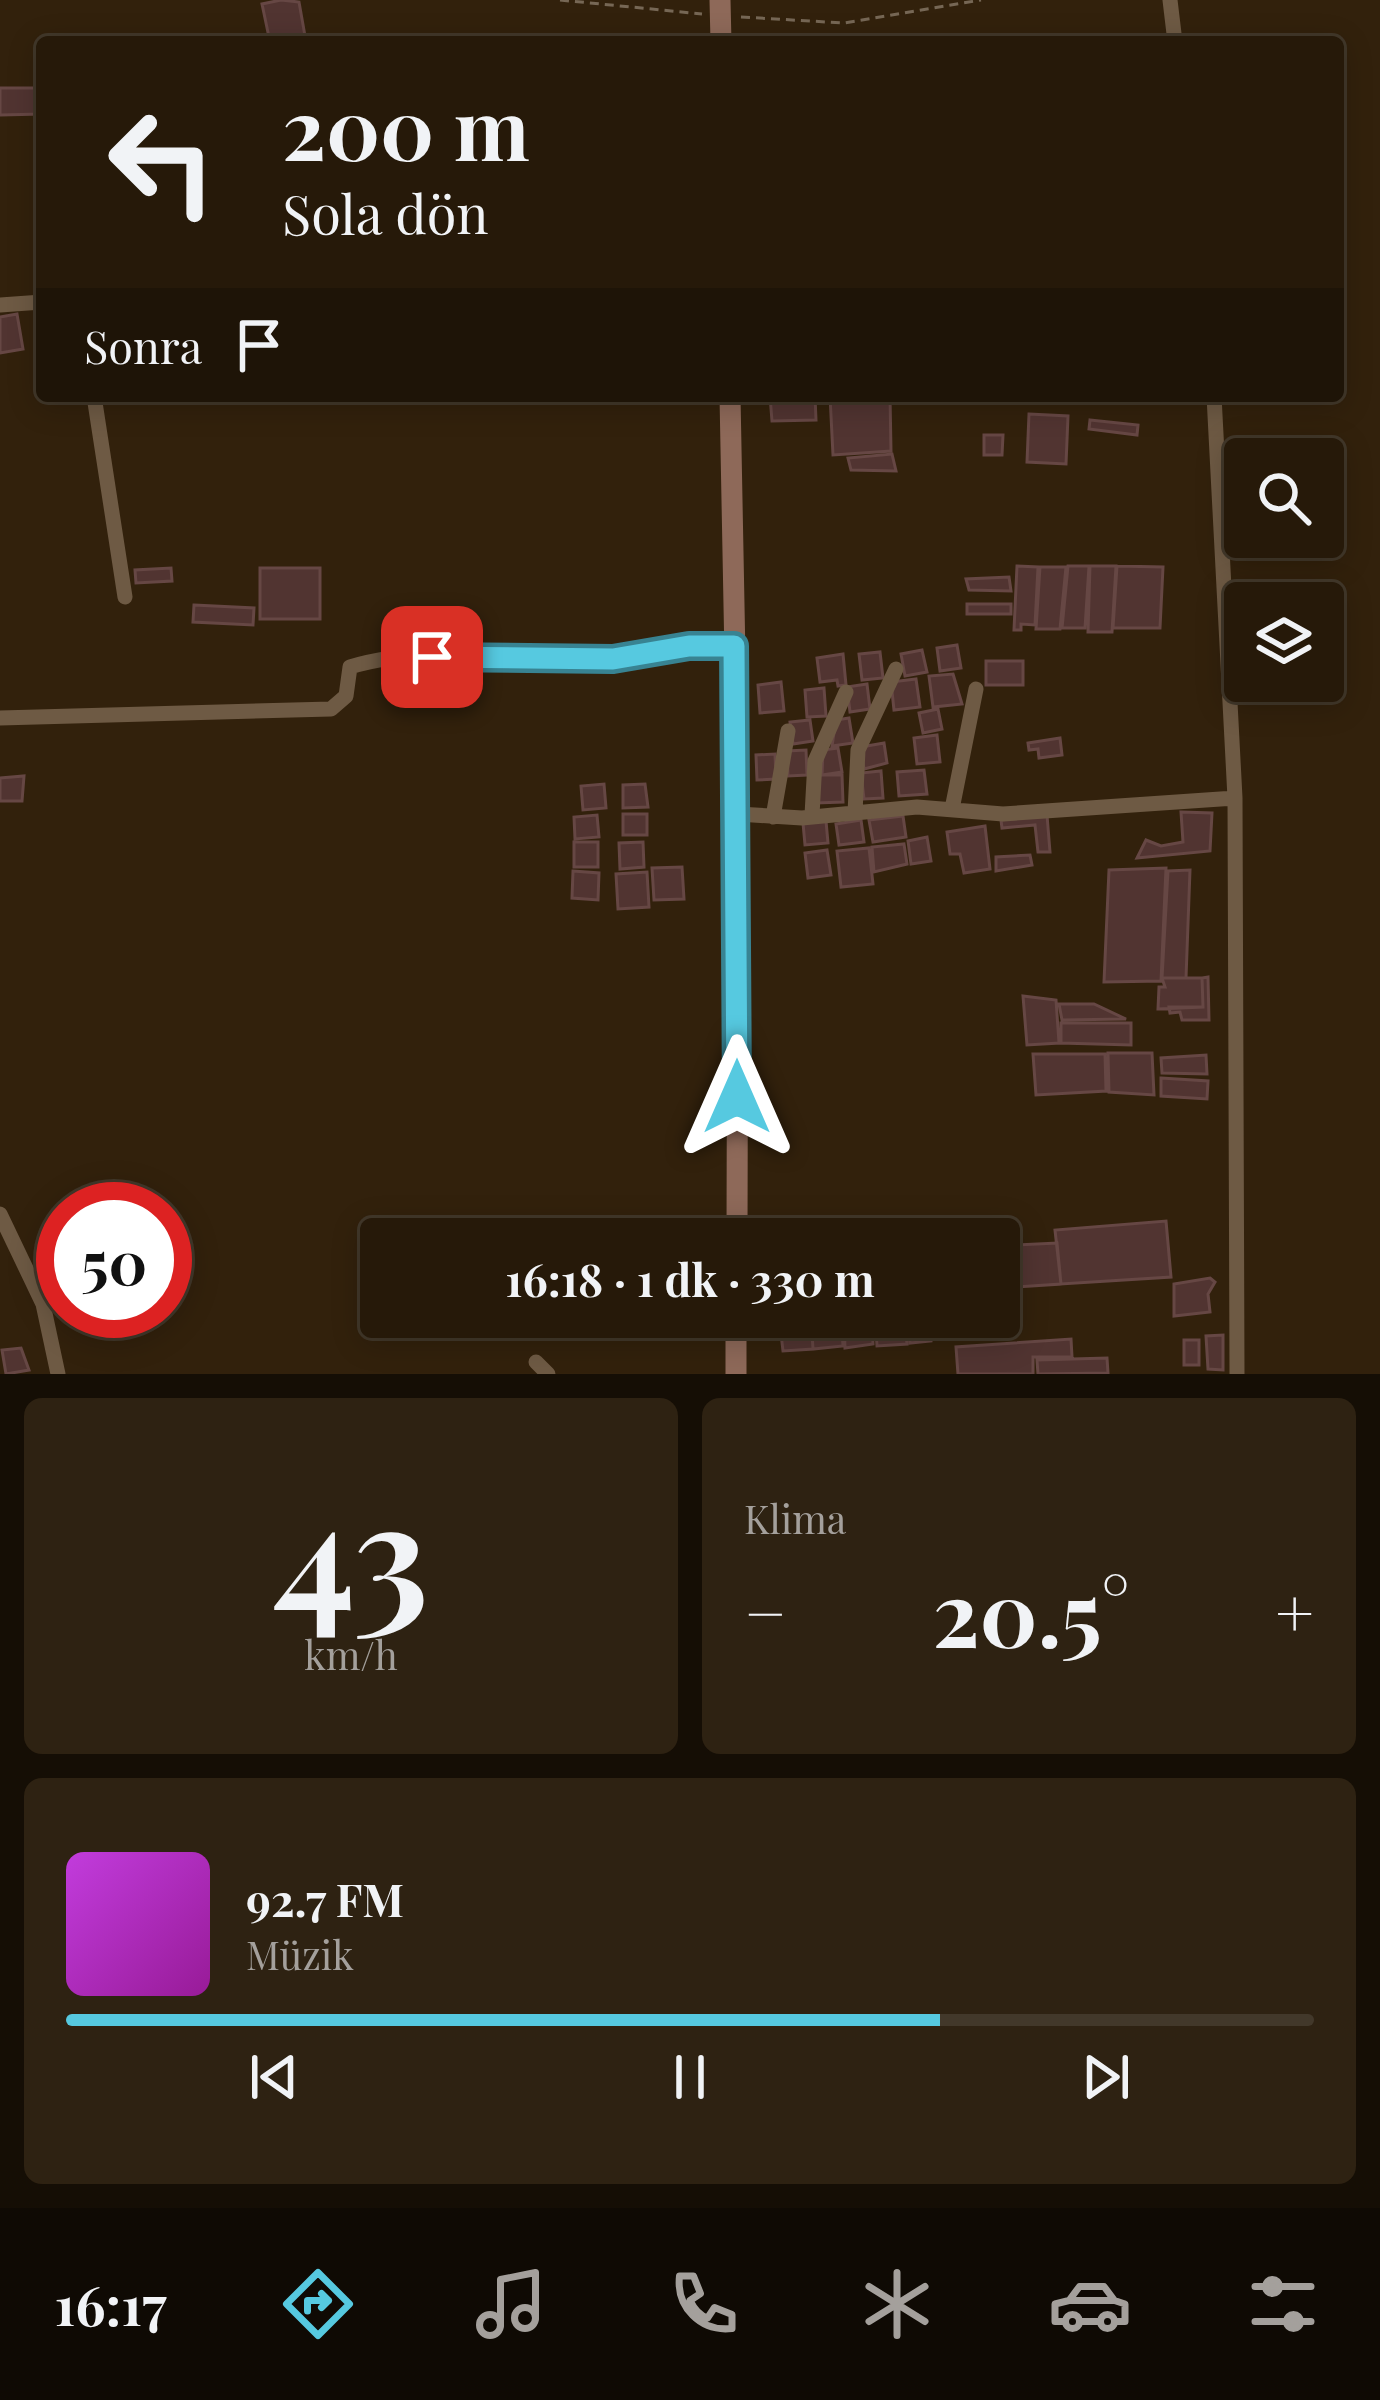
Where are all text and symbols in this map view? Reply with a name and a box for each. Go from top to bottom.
text: 200 m [282,70,530,182]
icon: left [84,84,240,240]
text: Sola dön [282,177,489,249]
icon: arrive [226,312,292,378]
text: Sonra [84,315,202,375]
map controls [1224,438,1344,702]
button: search [1224,438,1344,558]
button: layers [1224,582,1344,702]
pin [381,606,483,708]
icon: arrive [399,624,465,690]
position arrow [674,1034,800,1160]
speed limit sign: 50 [36,1182,192,1338]
text: 16:18 · 1 dk · 330 m [505,1248,875,1308]
text: 43 [273,1446,429,1654]
text: Klima [744,1492,846,1544]
text: 20.5° [932,1551,1130,1671]
text: − [744,1567,787,1655]
text: + [1275,1567,1314,1655]
text: km/h [304,1628,398,1680]
text: 92.7 FM [246,1868,404,1928]
text: Müzik [246,1928,354,1980]
icon: previous [241,2044,307,2110]
icon: pause [657,2044,723,2110]
icon: next [1073,2044,1139,2110]
icon: directions [276,2262,360,2346]
icon: music [469,2262,553,2346]
icon: phone [662,2262,746,2346]
icon: climate [855,2262,939,2346]
icon: car [1048,2262,1132,2346]
icon: filters [1241,2262,1325,2346]
text: 16:17 [55,2268,166,2340]

